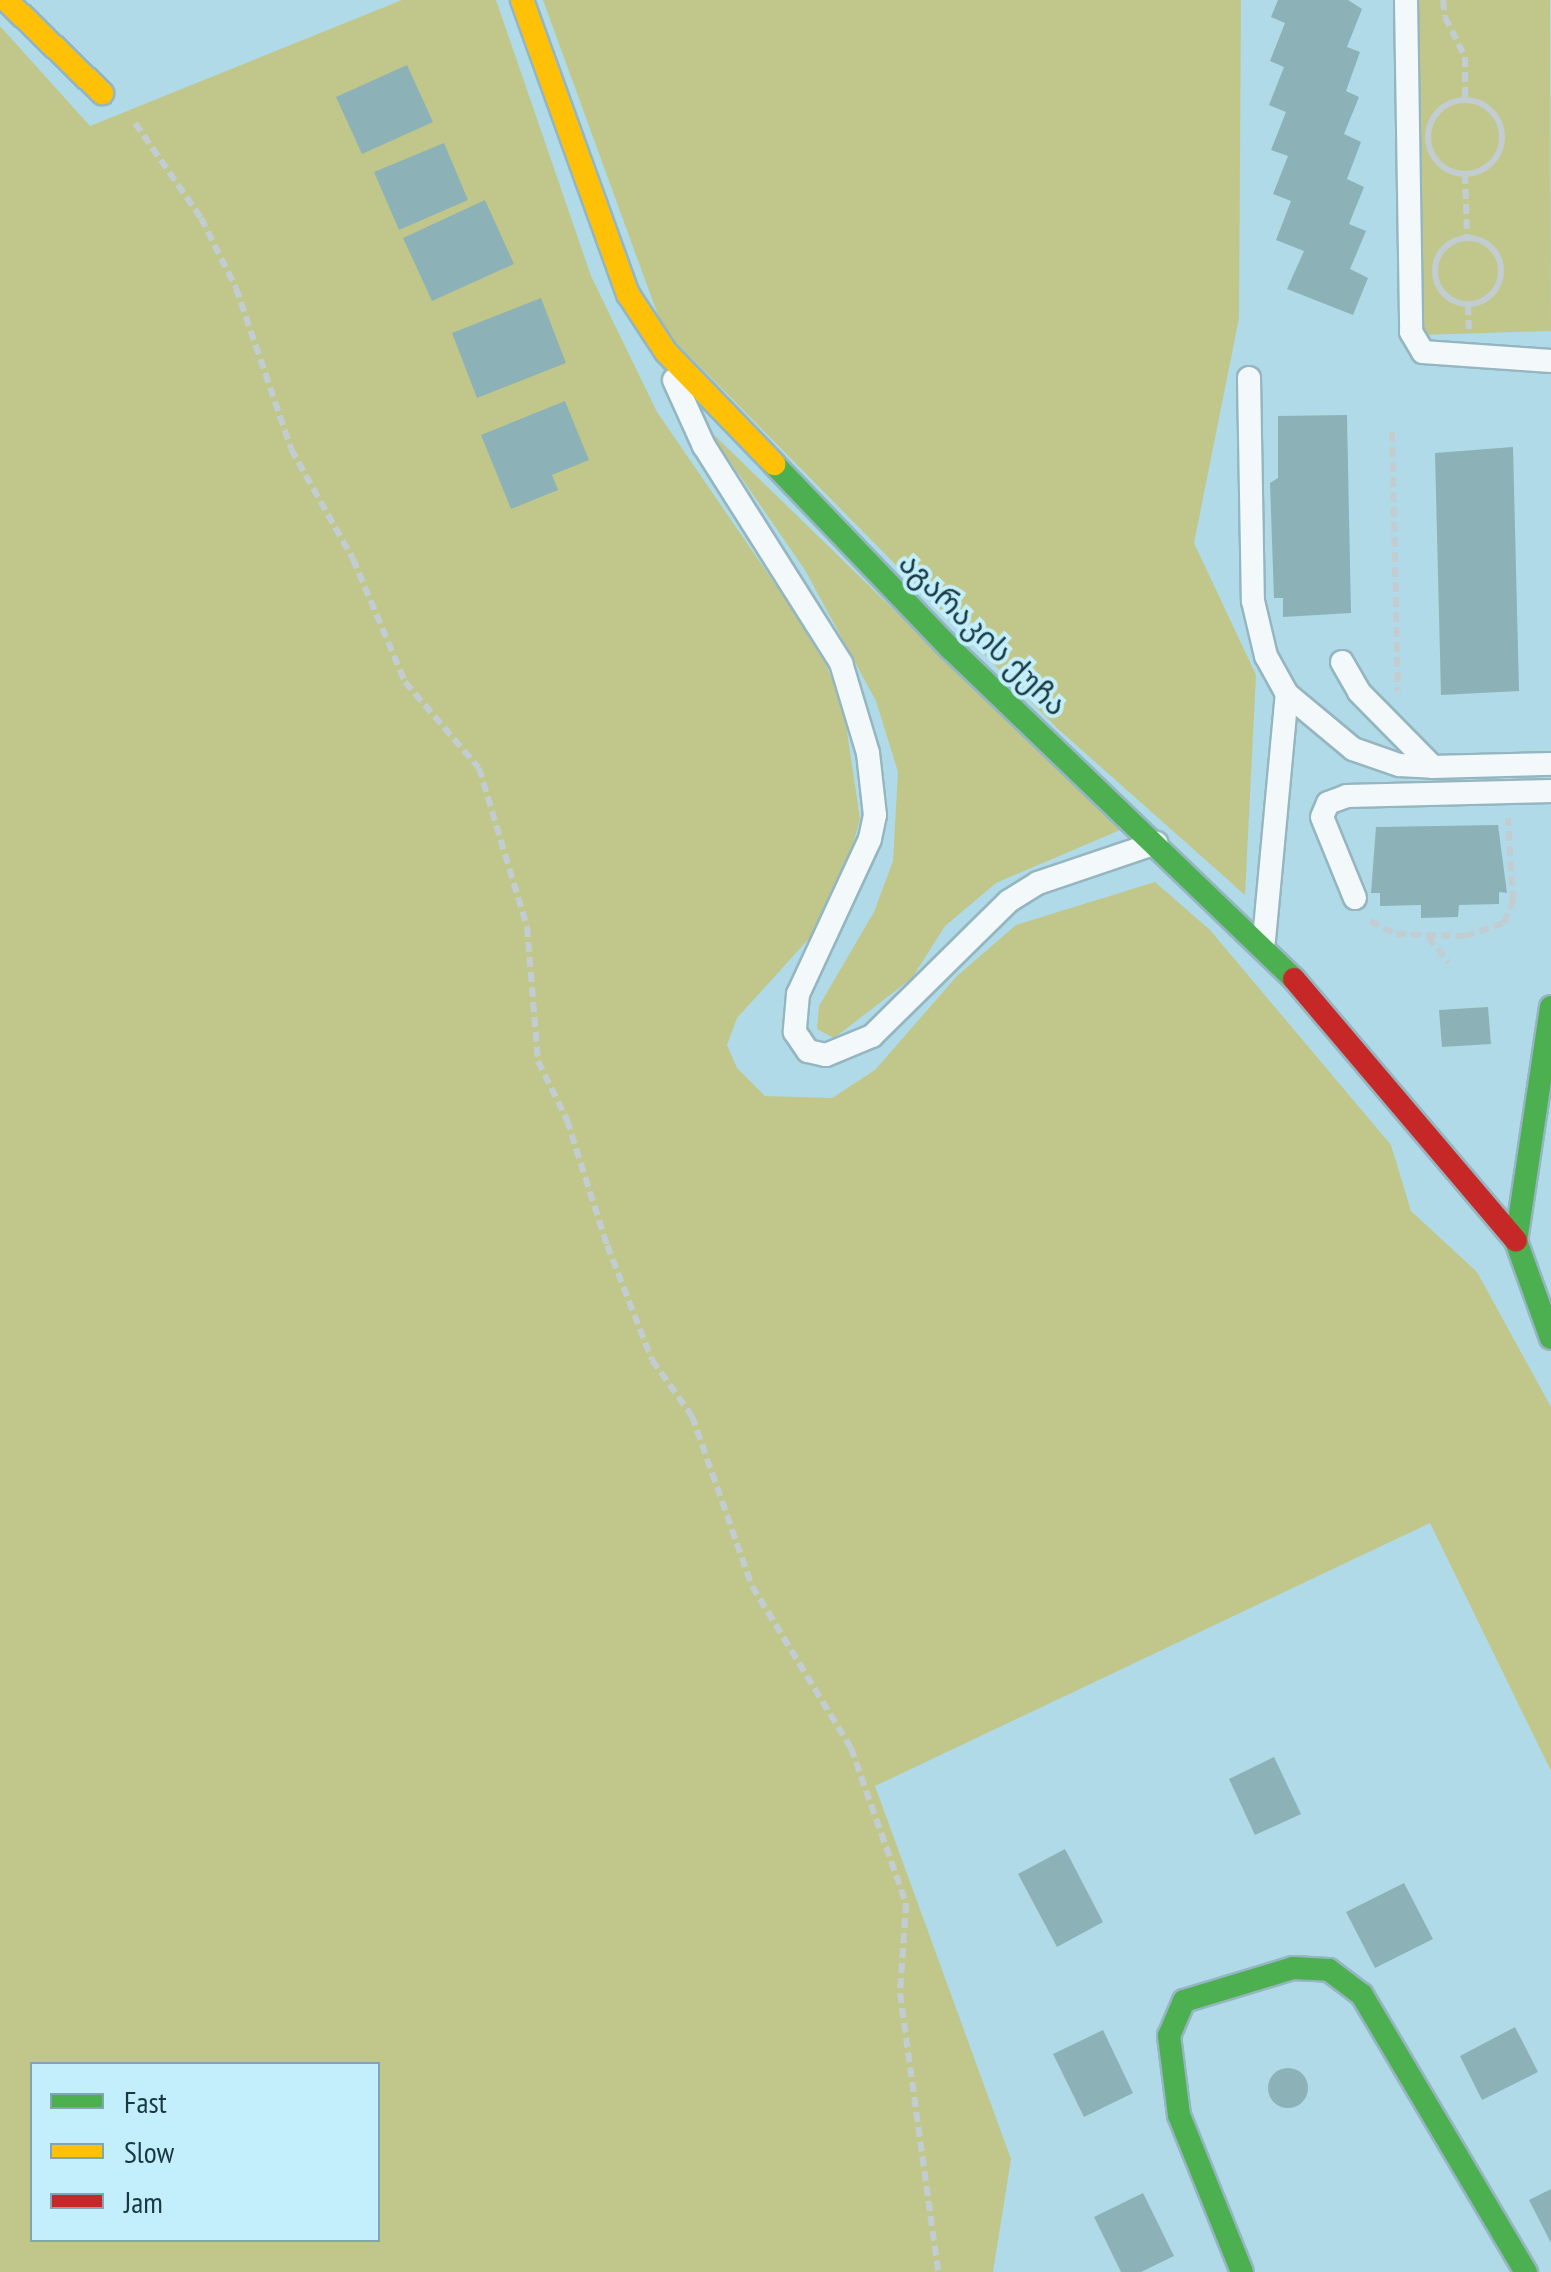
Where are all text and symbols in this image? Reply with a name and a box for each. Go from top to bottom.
street label: აგარაკის ქუჩა [892,545,1074,723]
legend [30,2062,380,2242]
text: Fast [124,2082,167,2121]
text: Slow [124,2132,174,2171]
text: Jam [124,2182,163,2221]

